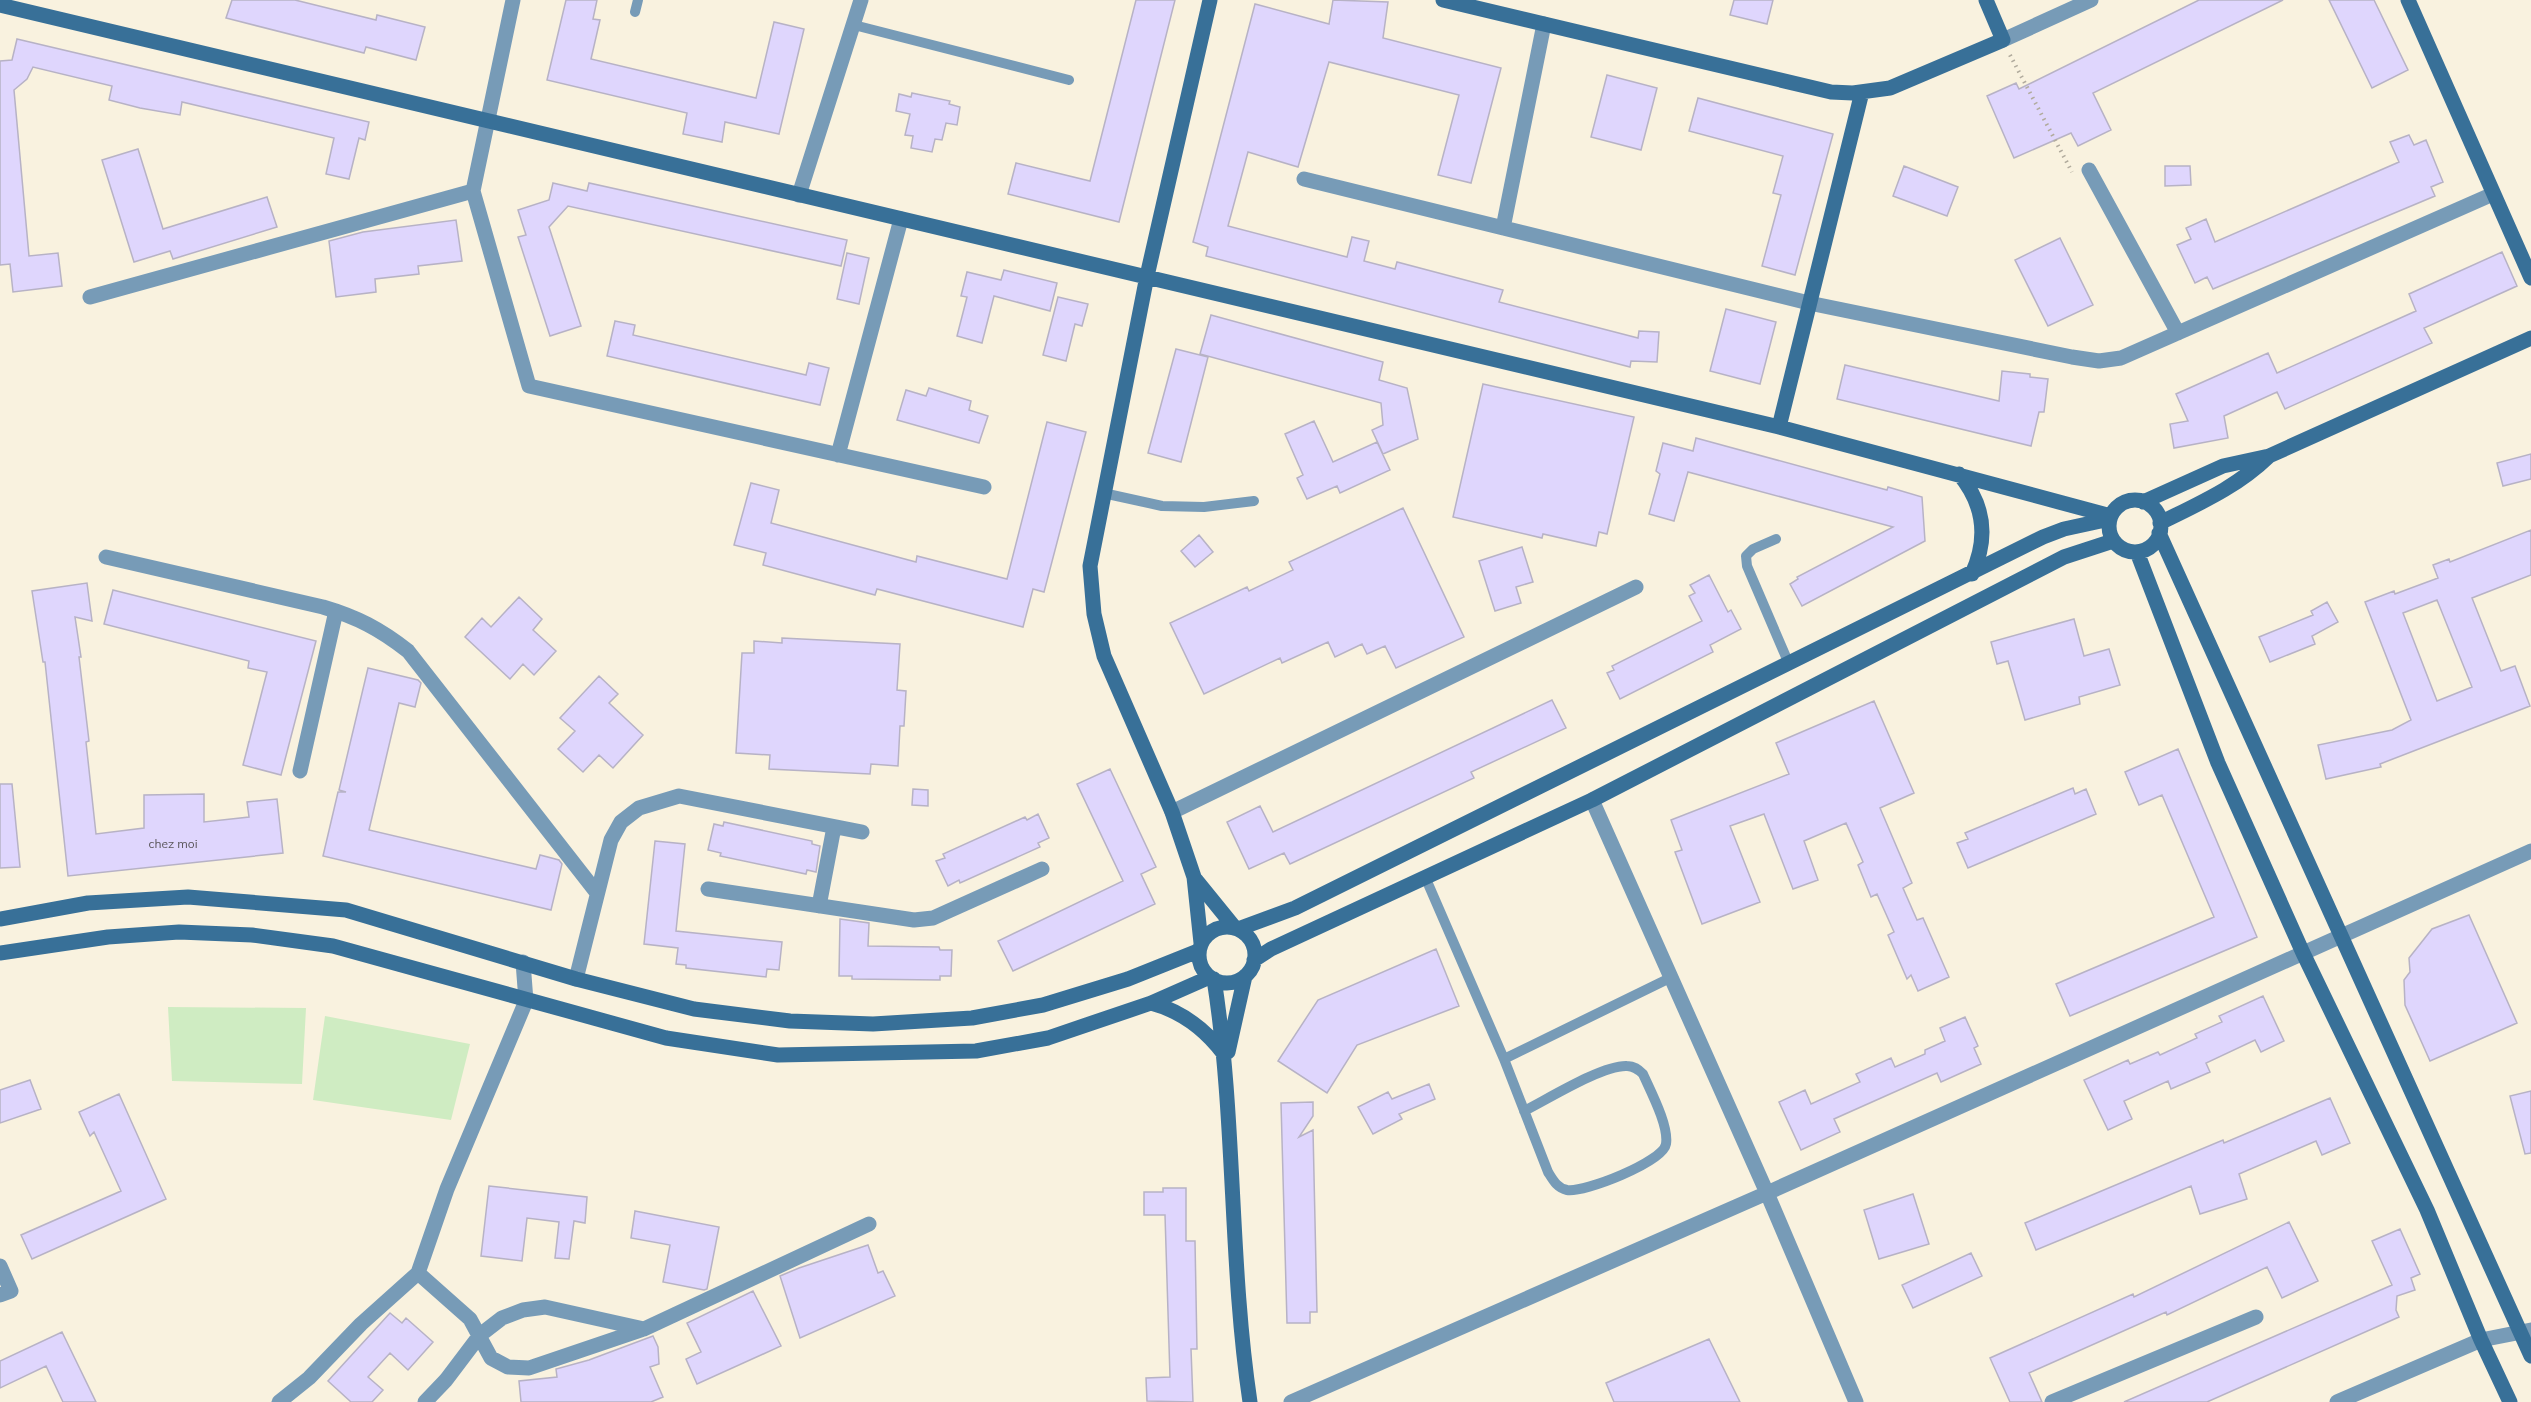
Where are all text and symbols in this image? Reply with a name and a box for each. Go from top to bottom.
house number: chez moi [148,836,198,851]

